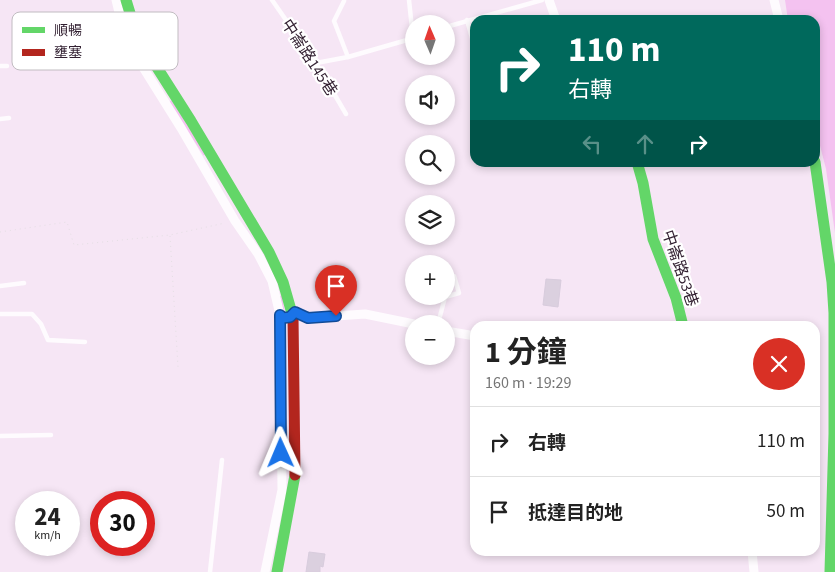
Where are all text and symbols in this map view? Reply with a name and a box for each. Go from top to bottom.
legend [12,12,178,70]
street label: 中崙路145巷 [276,15,342,100]
north arrow [405,15,455,65]
map controls [405,15,455,365]
text: 順暢 [54,21,82,41]
text: 110 m [568,25,660,75]
icon: right [485,35,550,100]
text: 壅塞 [54,43,82,63]
text: 右轉 [568,74,612,106]
button: sound [405,75,455,125]
icon: left [578,130,606,158]
icon: ahead [631,130,659,158]
icon: right [684,130,712,158]
button: search [405,135,455,185]
button: layers [405,195,455,245]
street label: 中崙路53巷 [657,227,703,310]
button: + [405,255,455,305]
pin [315,265,357,316]
icon: arrive [322,272,350,300]
button: − [405,315,455,365]
text: 1 分鐘 [485,331,567,374]
button: close [753,338,805,390]
text: 160 m · 19:29 [485,372,572,394]
position arrow [254,426,306,478]
icon: right [485,428,513,456]
text: 110 m [757,428,805,455]
text: 右轉 [528,430,566,457]
speed limit sign: 30 [90,491,155,556]
icon: arrive [485,498,513,526]
text: 50 m [767,498,805,525]
text: 24 [34,499,61,535]
text: 抵達目的地 [528,500,623,527]
text: km/h [34,527,61,544]

